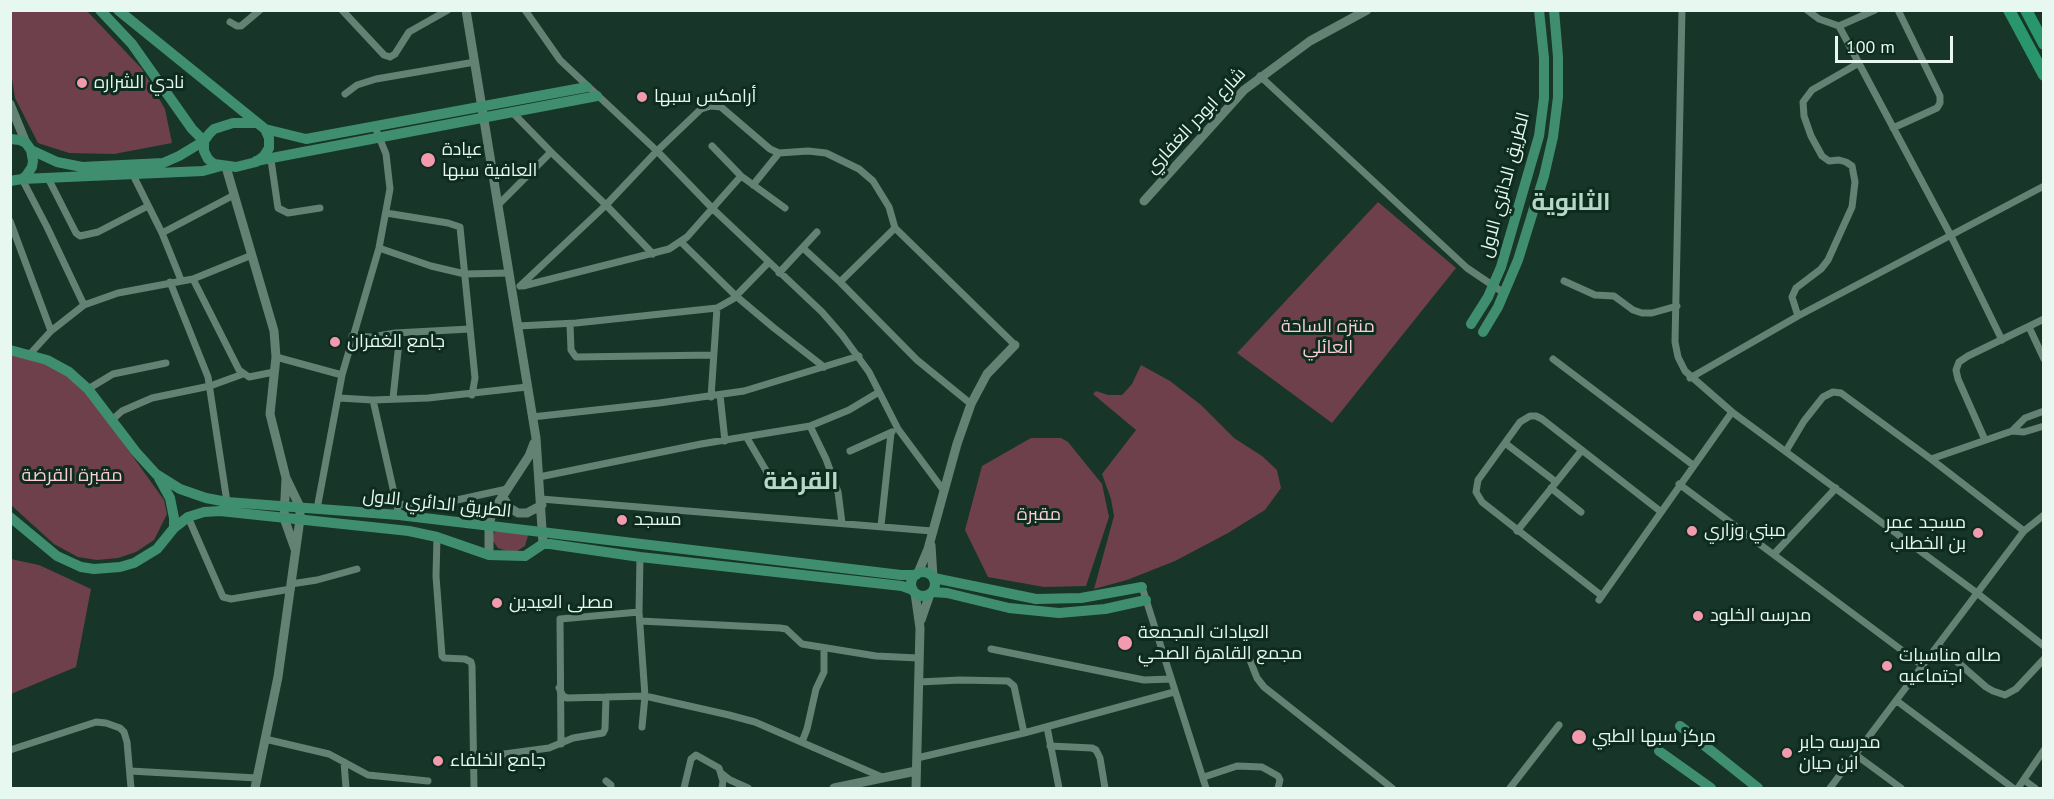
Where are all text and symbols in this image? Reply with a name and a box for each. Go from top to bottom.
scale bar [1838,24,1956,62]
text: 100 m [1846,35,1895,58]
street label: شارع ابودر الغفاري [1141,64,1251,178]
place label: نادي الشراره [94,72,184,94]
marker: نادي الشراره [75,76,89,90]
place label: أرامكس سبها [654,86,756,108]
marker: أرامكس سبها [635,90,649,104]
street label: الطريق الدائري الاول [1475,110,1535,260]
place label: عيادة العافية سبها [442,139,537,182]
marker: عيادة العافية سبها [419,151,437,169]
district label: الثانوية [1531,189,1611,217]
park label: منتزه الساحة العائلي [1281,316,1375,358]
place label: جامع الغفران [347,331,445,353]
marker: جامع الغفران [328,335,342,349]
park label: مقبرة القرضة [22,465,122,487]
district label: القرضة [764,468,838,496]
street label: الطريق الدائري الاول [362,485,512,523]
park label: مقبرة [1017,504,1061,526]
place label: مسجد [634,509,682,531]
place label: مسجد عمر بن الخطاب [1885,512,1966,554]
marker: مسجد [615,513,629,527]
place label: مبني وزاري [1704,520,1786,542]
marker: مبني وزاري [1685,524,1699,538]
marker: مسجد عمر بن الخطاب [1971,526,1985,540]
place label: مصلى العيدين [509,592,613,614]
marker: مصلى العيدين [490,596,504,610]
place label: مدرسه الخلود [1710,605,1811,627]
marker: مدرسه الخلود [1691,609,1705,623]
place label: العيادات المجمعة مجمع القاهرة الصحي [1138,622,1302,664]
marker: العيادات المجمعة مجمع القاهرة الصحي [1116,634,1134,652]
place label: صاله مناسبات اجتماعيه [1899,645,2001,688]
marker: صاله مناسبات اجتماعيه [1880,659,1894,673]
place label: مركز سبها الطبي [1592,726,1716,748]
marker: مركز سبها الطبي [1570,728,1588,746]
place label: مدرسه جابر ابن حيان [1799,732,1881,774]
marker: مدرسه جابر ابن حيان [1780,746,1794,760]
place label: جامع الخلفاء [450,750,546,772]
marker: جامع الخلفاء [431,754,445,768]

